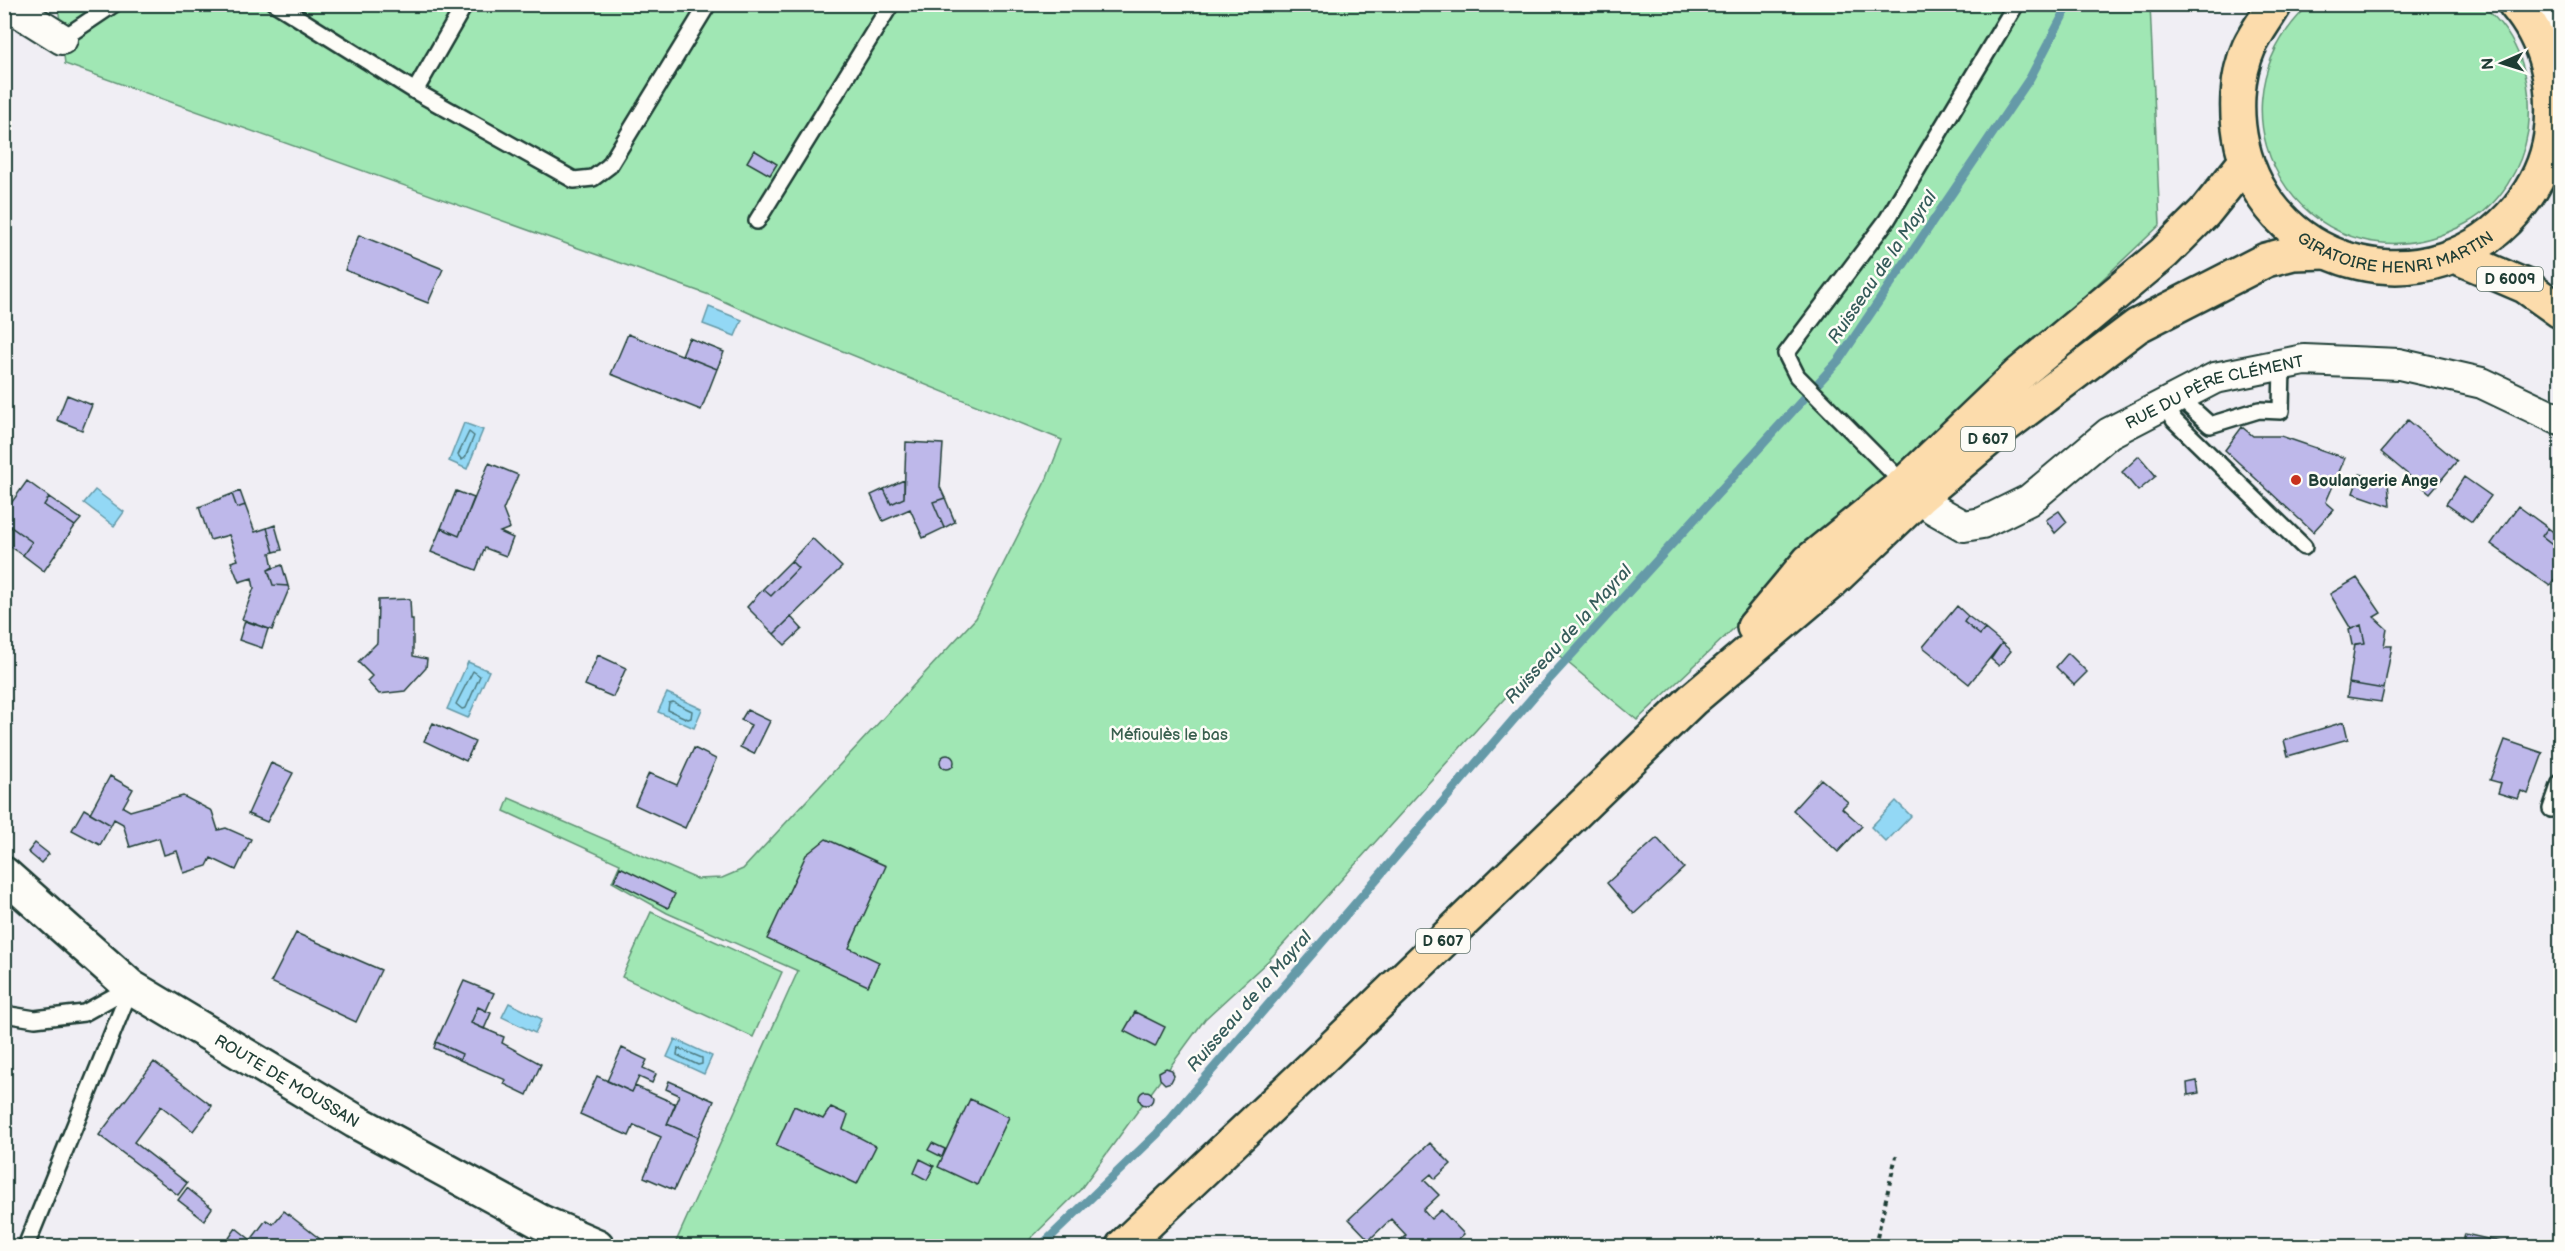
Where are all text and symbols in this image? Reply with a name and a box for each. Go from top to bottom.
north arrow [2472,33,2532,93]
text: N [2479,57,2498,70]
water label: Ruisseau de la Mayral [1824,186,1942,348]
street label: GIRATOIRE HENRI MARTIN [2294,220,2498,240]
text: GIRATOIRE HENRI MARTIN [2294,228,2498,278]
road number: D 6009 [2477,267,2543,291]
street label: RUE DU PÈRE CLÉMENT [2123,352,2306,434]
road number: D 607 [1961,427,2015,451]
place label: Boulangerie Ange [2308,472,2438,491]
marker: Boulangerie Ange [2289,473,2303,487]
water label: Ruisseau de la Mayral [1501,560,1637,708]
park label: Méfioulès le bas [1110,726,1228,745]
water label: Ruisseau de la Mayral [1183,926,1317,1076]
road number: D 607 [1416,929,1470,953]
street label: ROUTE DE MOUSSAN [211,1031,362,1132]

